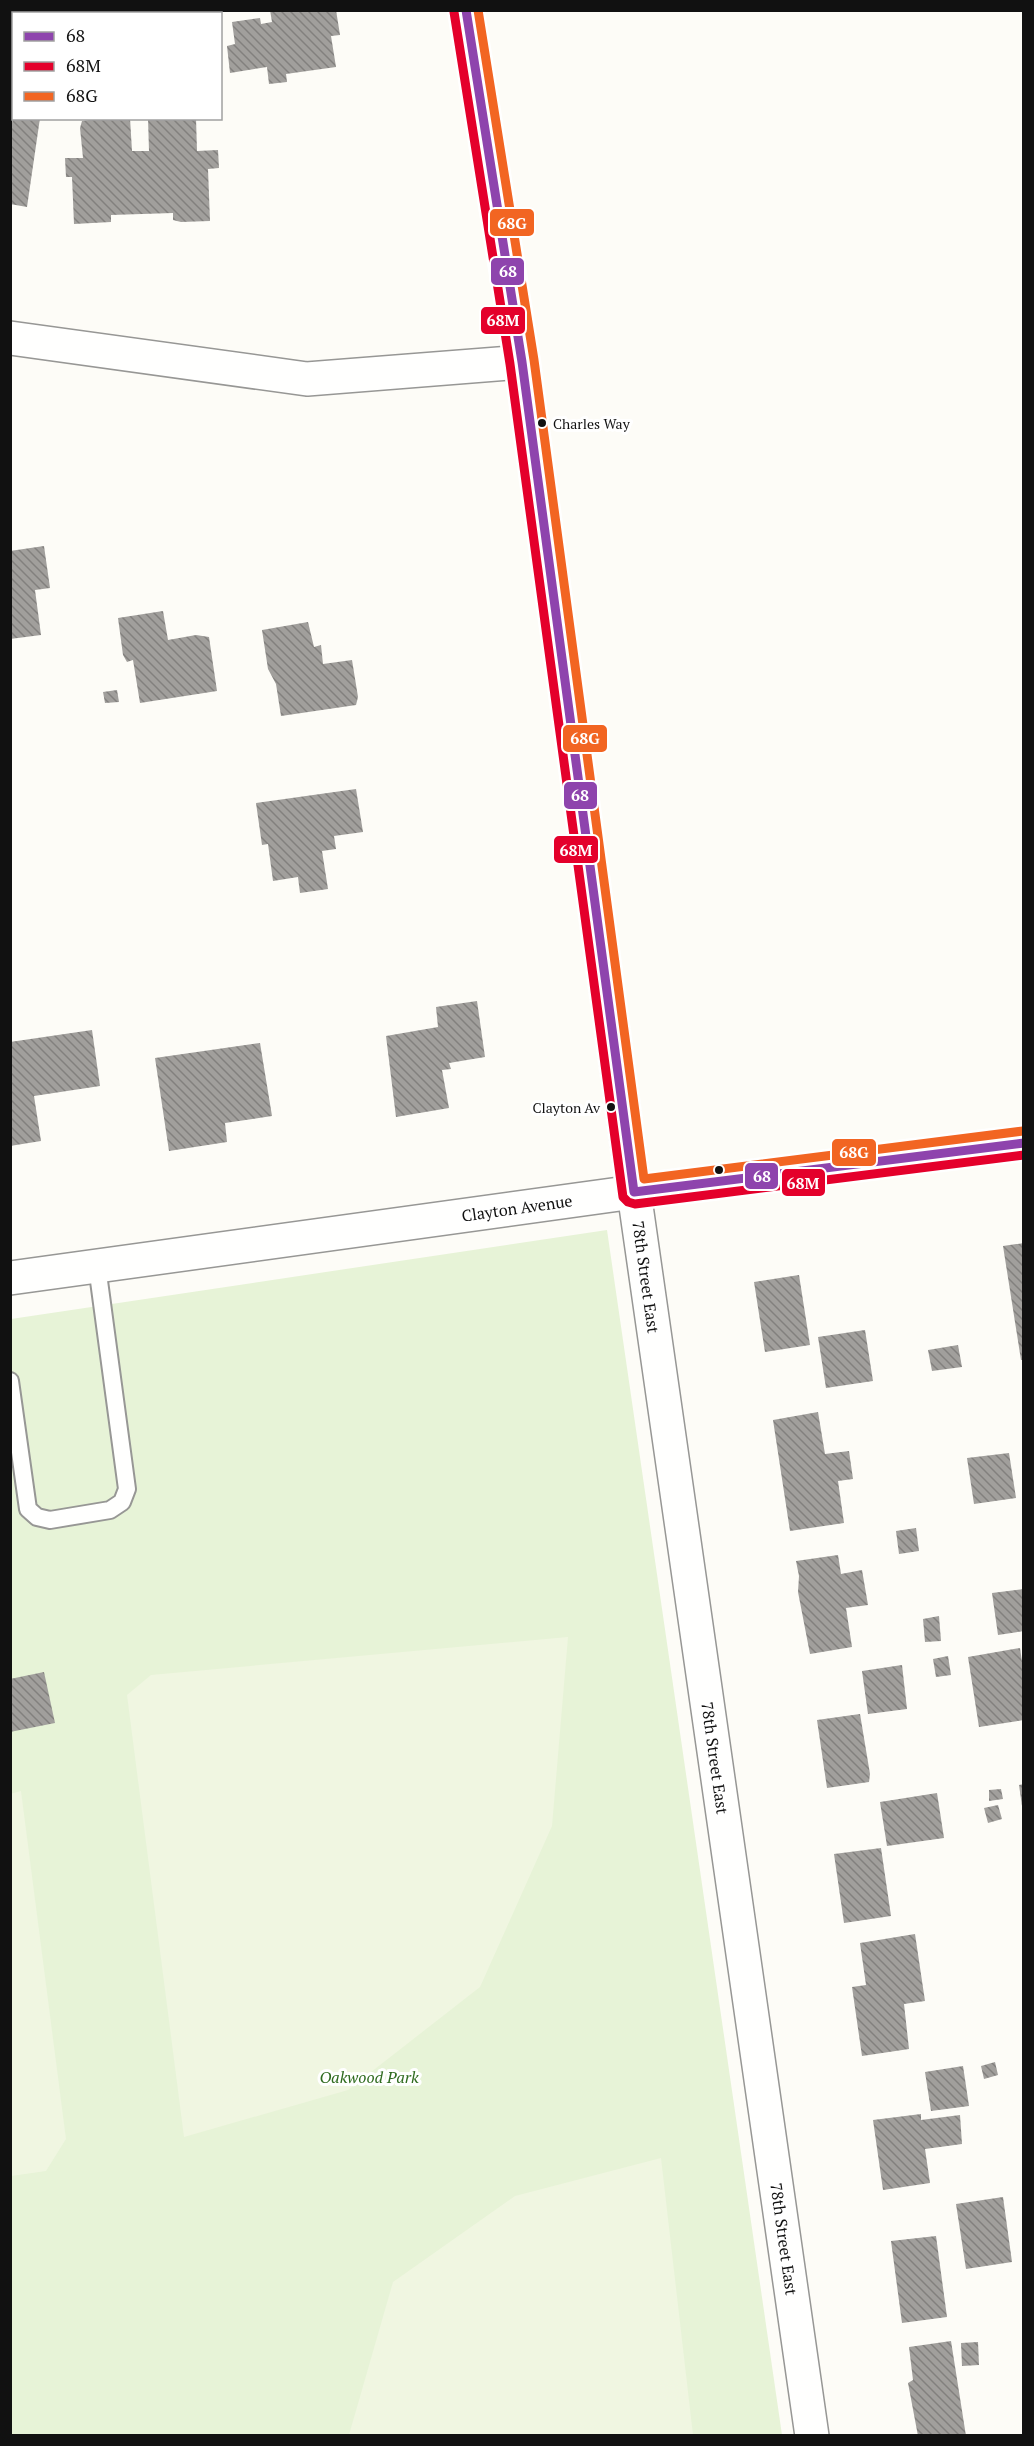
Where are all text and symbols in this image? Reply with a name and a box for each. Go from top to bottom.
legend [12,12,222,120]
text: 68 [66,23,85,47]
text: 68M [66,53,101,77]
text: 68G [66,83,98,107]
line badge: 68G [489,208,535,237]
text: 68G [497,212,527,234]
line badge: 68 [490,257,525,286]
text: 68 [499,260,517,282]
line badge: 68M [480,306,526,335]
text: 68M [487,309,520,331]
place label: Charles Way [553,414,631,433]
marker: Charles Way [536,417,548,429]
line badge: 68G [562,724,608,753]
text: 68G [570,727,600,749]
line badge: 68 [563,781,598,810]
text: 68 [571,784,589,806]
line badge: 68M [553,835,599,864]
text: 68M [560,839,593,861]
place label: Clayton Av [533,1098,601,1117]
marker: Clayton Av [605,1101,617,1113]
line badge: 68G [831,1138,877,1167]
text: 68G [839,1141,869,1163]
line badge: 68 [744,1162,779,1190]
unlabelled marker [713,1164,725,1176]
text: 68 [753,1165,771,1187]
line badge: 68M [781,1168,826,1197]
text: 68M [787,1172,820,1194]
street label: Clayton Avenue [460,1189,574,1227]
street label: 78th Street East [627,1219,665,1335]
street label: 78th Street East [696,1700,734,1816]
park label: Oakwood Park [319,2066,419,2088]
street label: 78th Street East [765,2181,803,2297]

